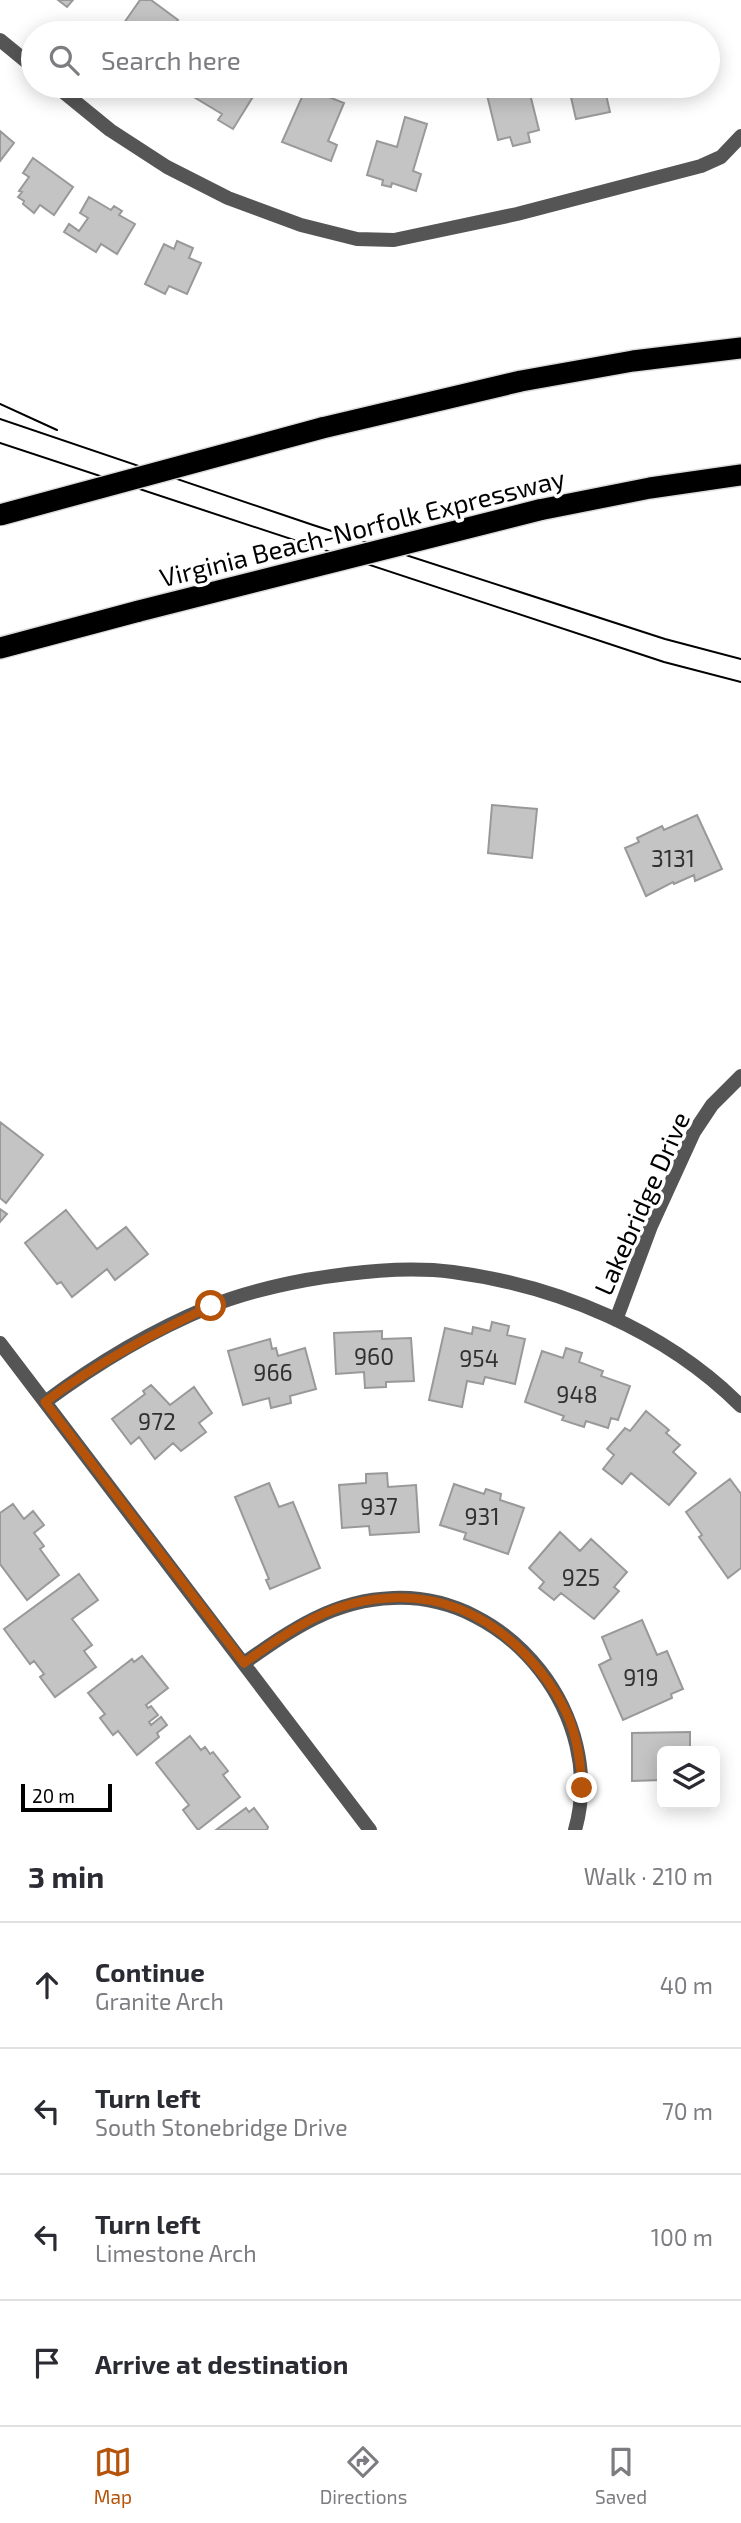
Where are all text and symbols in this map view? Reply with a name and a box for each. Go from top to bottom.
search box [21,21,720,98]
icon: search [45,41,83,79]
text: Search here [101,44,241,75]
street label: Virginia Beach-Norfolk Expressway [156,461,568,592]
house number: 3131 [651,844,695,872]
street label: Lakebridge Drive [587,1107,695,1299]
route start [195,1290,226,1321]
house number: 960 [354,1342,394,1370]
house number: 954 [459,1344,499,1372]
house number: 966 [253,1358,293,1386]
house number: 948 [556,1380,598,1408]
house number: 972 [138,1407,176,1435]
house number: 937 [360,1492,398,1520]
house number: 931 [464,1502,500,1530]
house number: 925 [562,1563,600,1591]
house number: 919 [623,1663,659,1691]
map controls [657,1746,720,1809]
button: layers [657,1746,720,1809]
route end [566,1772,597,1803]
scale bar [21,1781,112,1813]
text: 20 m [32,1784,75,1807]
text: 3 min [28,1858,104,1894]
text: Walk · 210 m [584,1862,713,1890]
text: Continue [95,1956,205,1987]
icon: ahead [28,1966,66,2004]
text: 40 m [660,1971,713,1999]
text: Granite Arch [95,1987,224,2015]
text: Turn left [95,2082,201,2113]
icon: left [28,2092,66,2130]
text: 70 m [662,2097,713,2125]
text: South Stonebridge Drive [95,2113,348,2141]
text: Turn left [95,2208,201,2239]
icon: left [28,2218,66,2256]
text: 100 m [651,2223,713,2251]
text: Limestone Arch [95,2239,257,2267]
icon: arrive [28,2344,66,2382]
text: Arrive at destination [95,2348,348,2379]
tab: Map [94,2443,132,2508]
tab: Directions [320,2443,407,2508]
tab: Saved [595,2443,647,2508]

